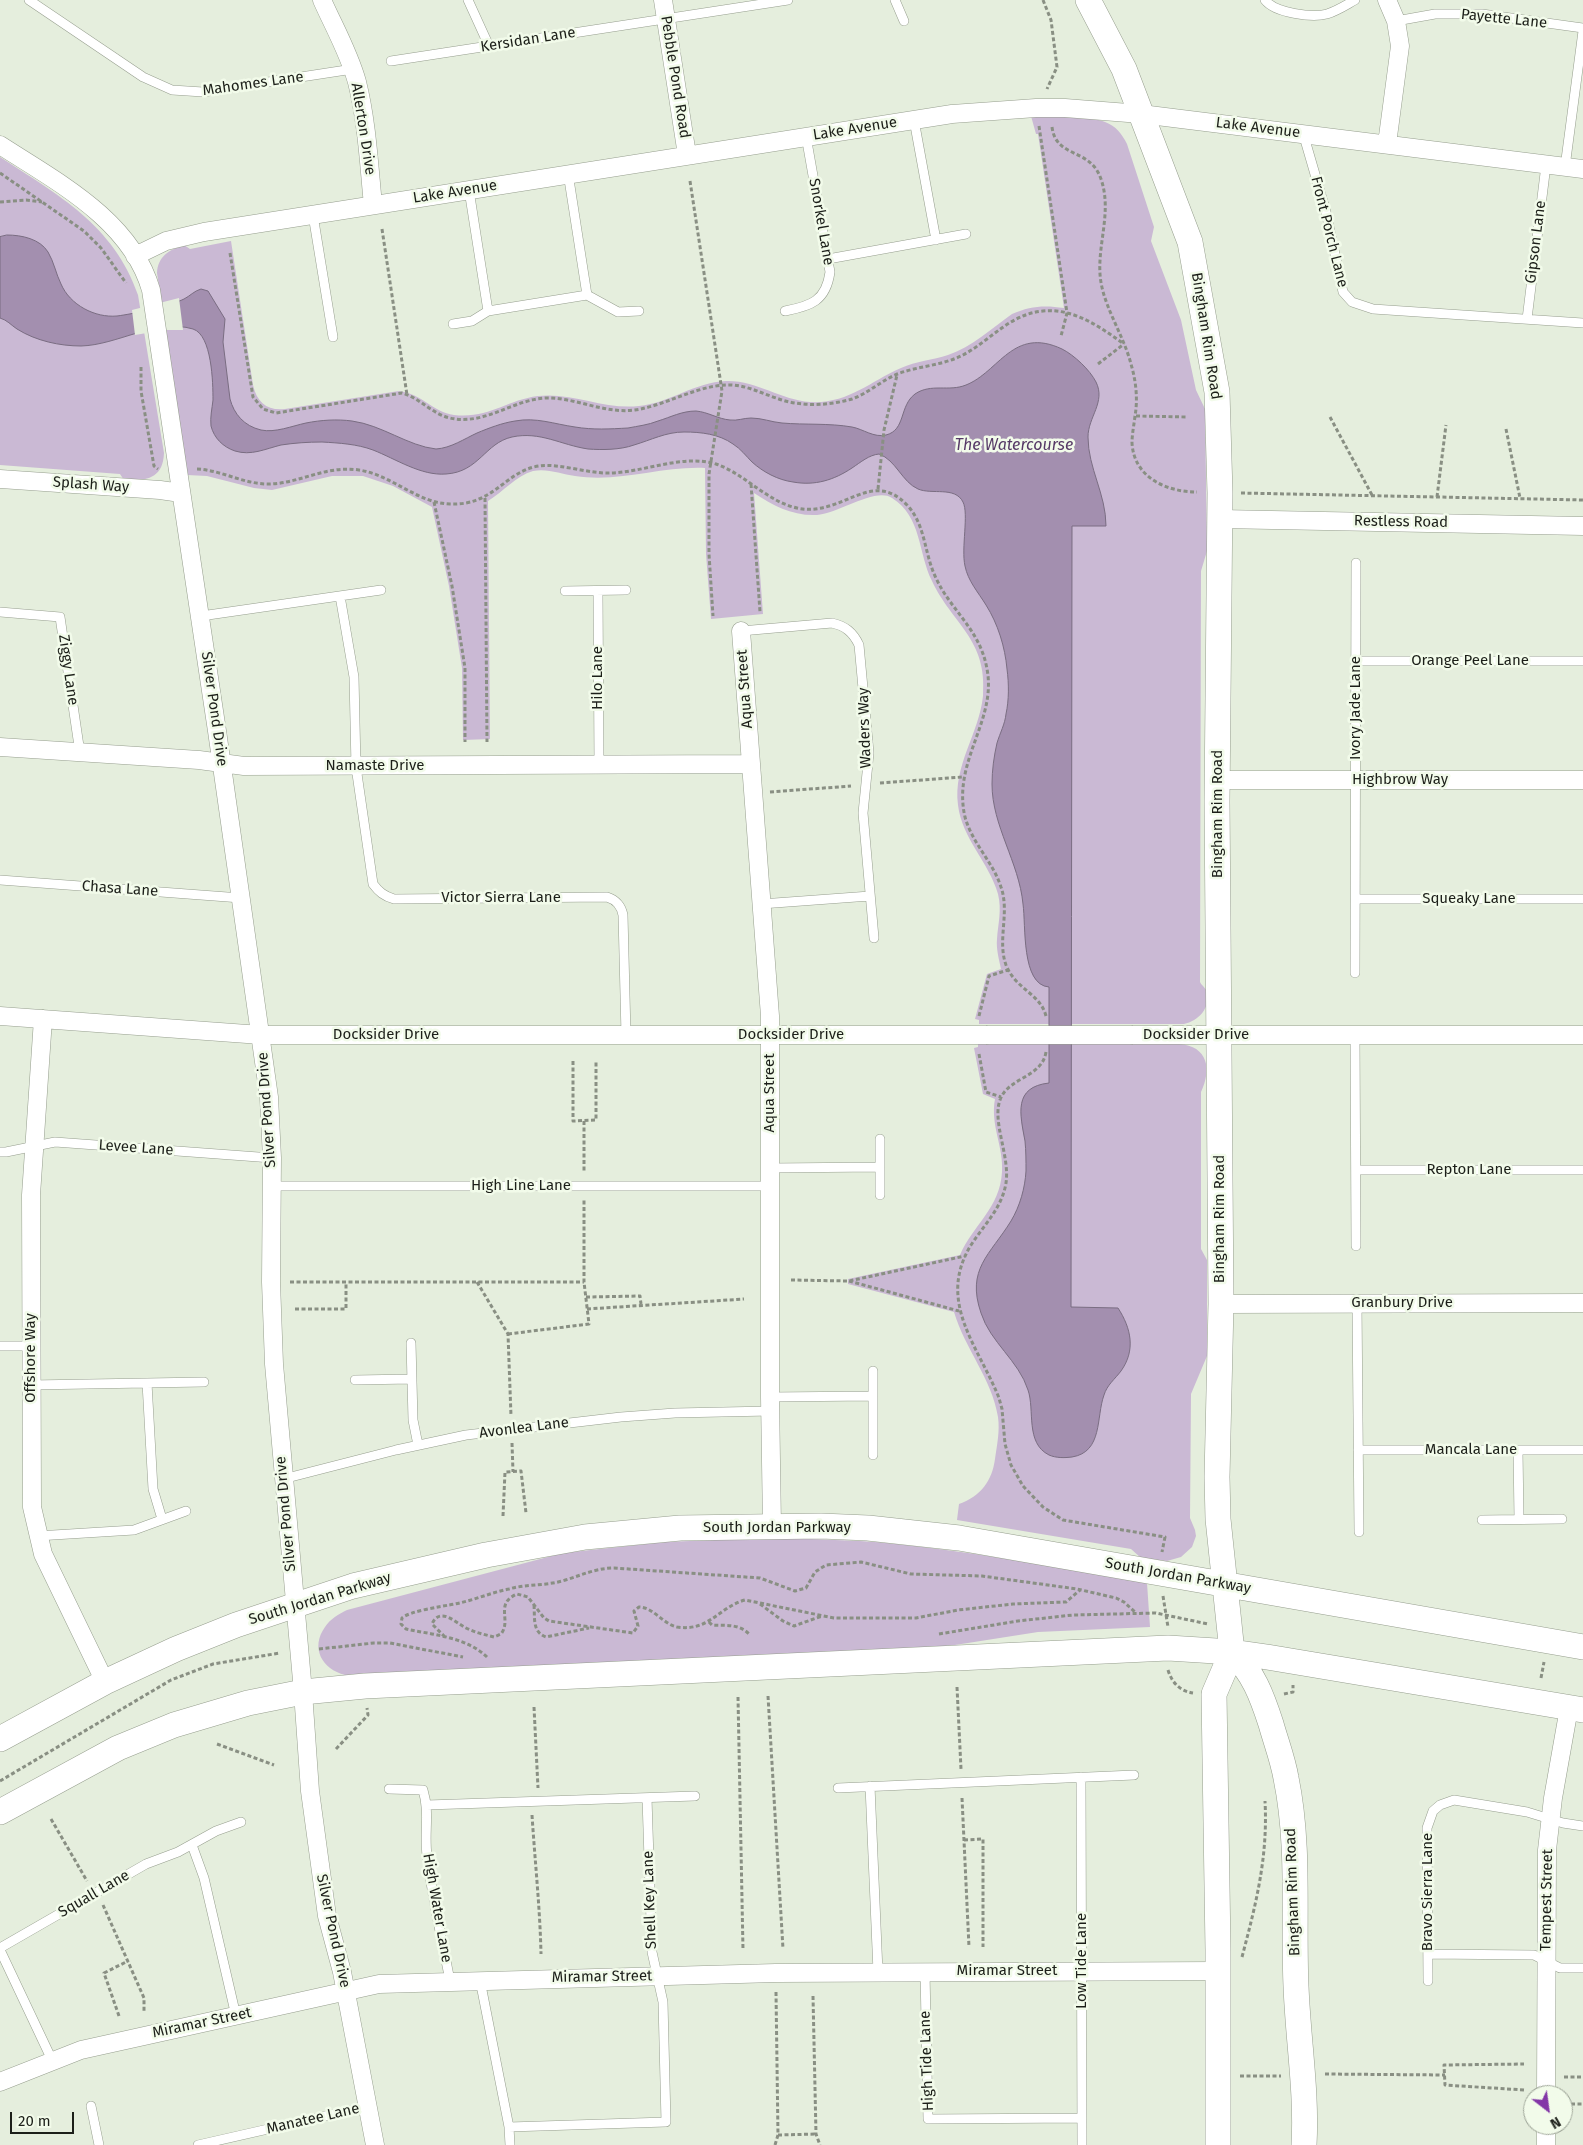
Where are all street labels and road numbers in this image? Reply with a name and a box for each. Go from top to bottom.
street label: Payette Lane [1460,6,1548,32]
street label: Pebble Pond Road [656,14,694,140]
street label: Kersidan Lane [479,24,577,56]
street label: Mahomes Lane [201,68,305,100]
street label: Allerton Drive [347,82,379,176]
street label: Lake Avenue [812,113,898,145]
street label: Lake Avenue [1215,114,1301,142]
street label: Front Porch Lane [1306,175,1352,289]
street label: Lake Avenue [412,176,498,208]
street label: Snorkel Lane [804,177,838,267]
street label: Gipson Lane [1522,199,1550,285]
street label: Bingham Rim Road [1187,271,1225,401]
street label: Splash Way [52,473,130,497]
street label: Restless Road [1354,512,1448,532]
street label: Ziggy Lane [54,633,82,707]
street label: Hilo Lane [589,646,607,710]
street label: Aqua Street [733,649,757,729]
street label: Silver Pond Drive [197,650,231,768]
street label: Orange Peel Lane [1411,652,1529,670]
street label: Ivory Jade Lane [1347,656,1365,760]
street label: Waders Way [855,687,875,769]
street label: Bingham Rim Road [1209,750,1227,878]
street label: Namaste Drive [326,757,424,775]
street label: Highbrow Way [1352,771,1448,789]
street label: Chasa Lane [81,877,159,901]
street label: Victor Sierra Lane [441,889,561,907]
street label: Squeaky Lane [1422,890,1516,908]
street label: Docksider Drive [333,1026,439,1044]
street label: Docksider Drive [738,1026,844,1044]
street label: Docksider Drive [1143,1026,1249,1044]
street label: Silver Pond Drive [254,1052,280,1168]
street label: Aqua Street [761,1053,779,1133]
street label: Levee Lane [98,1136,174,1160]
street label: Bingham Rim Road [1211,1155,1229,1283]
street label: Repton Lane [1426,1161,1512,1179]
street label: High Line Lane [471,1177,571,1195]
street label: Granbury Drive [1351,1294,1453,1312]
street label: Offshore Way [22,1313,40,1403]
street label: Avonlea Lane [478,1414,570,1442]
street label: Mancala Lane [1425,1441,1517,1459]
street label: Silver Pond Drive [272,1456,300,1572]
street label: South Jordan Parkway [703,1519,851,1537]
street label: South Jordan Parkway [1104,1554,1252,1598]
street label: South Jordan Parkway [247,1569,393,1629]
street label: Bingham Rim Road [1282,1828,1304,1956]
street label: Bravo Sierra Lane [1419,1833,1437,1951]
street label: Tempest Street [1537,1849,1557,1951]
street label: Shell Key Lane [639,1850,661,1950]
street label: High Water Lane [419,1852,455,1964]
street label: Squall Lane [55,1866,133,1922]
street label: Silver Pond Drive [312,1872,354,1990]
street label: Low Tide Lane [1073,1913,1091,2009]
street label: Miramar Street [957,1962,1057,1980]
street label: Miramar Street [551,1967,653,1987]
street label: Miramar Street [151,2004,253,2042]
street label: High Tide Lane [916,2010,938,2112]
street label: Manatee Lane [265,2100,361,2138]

